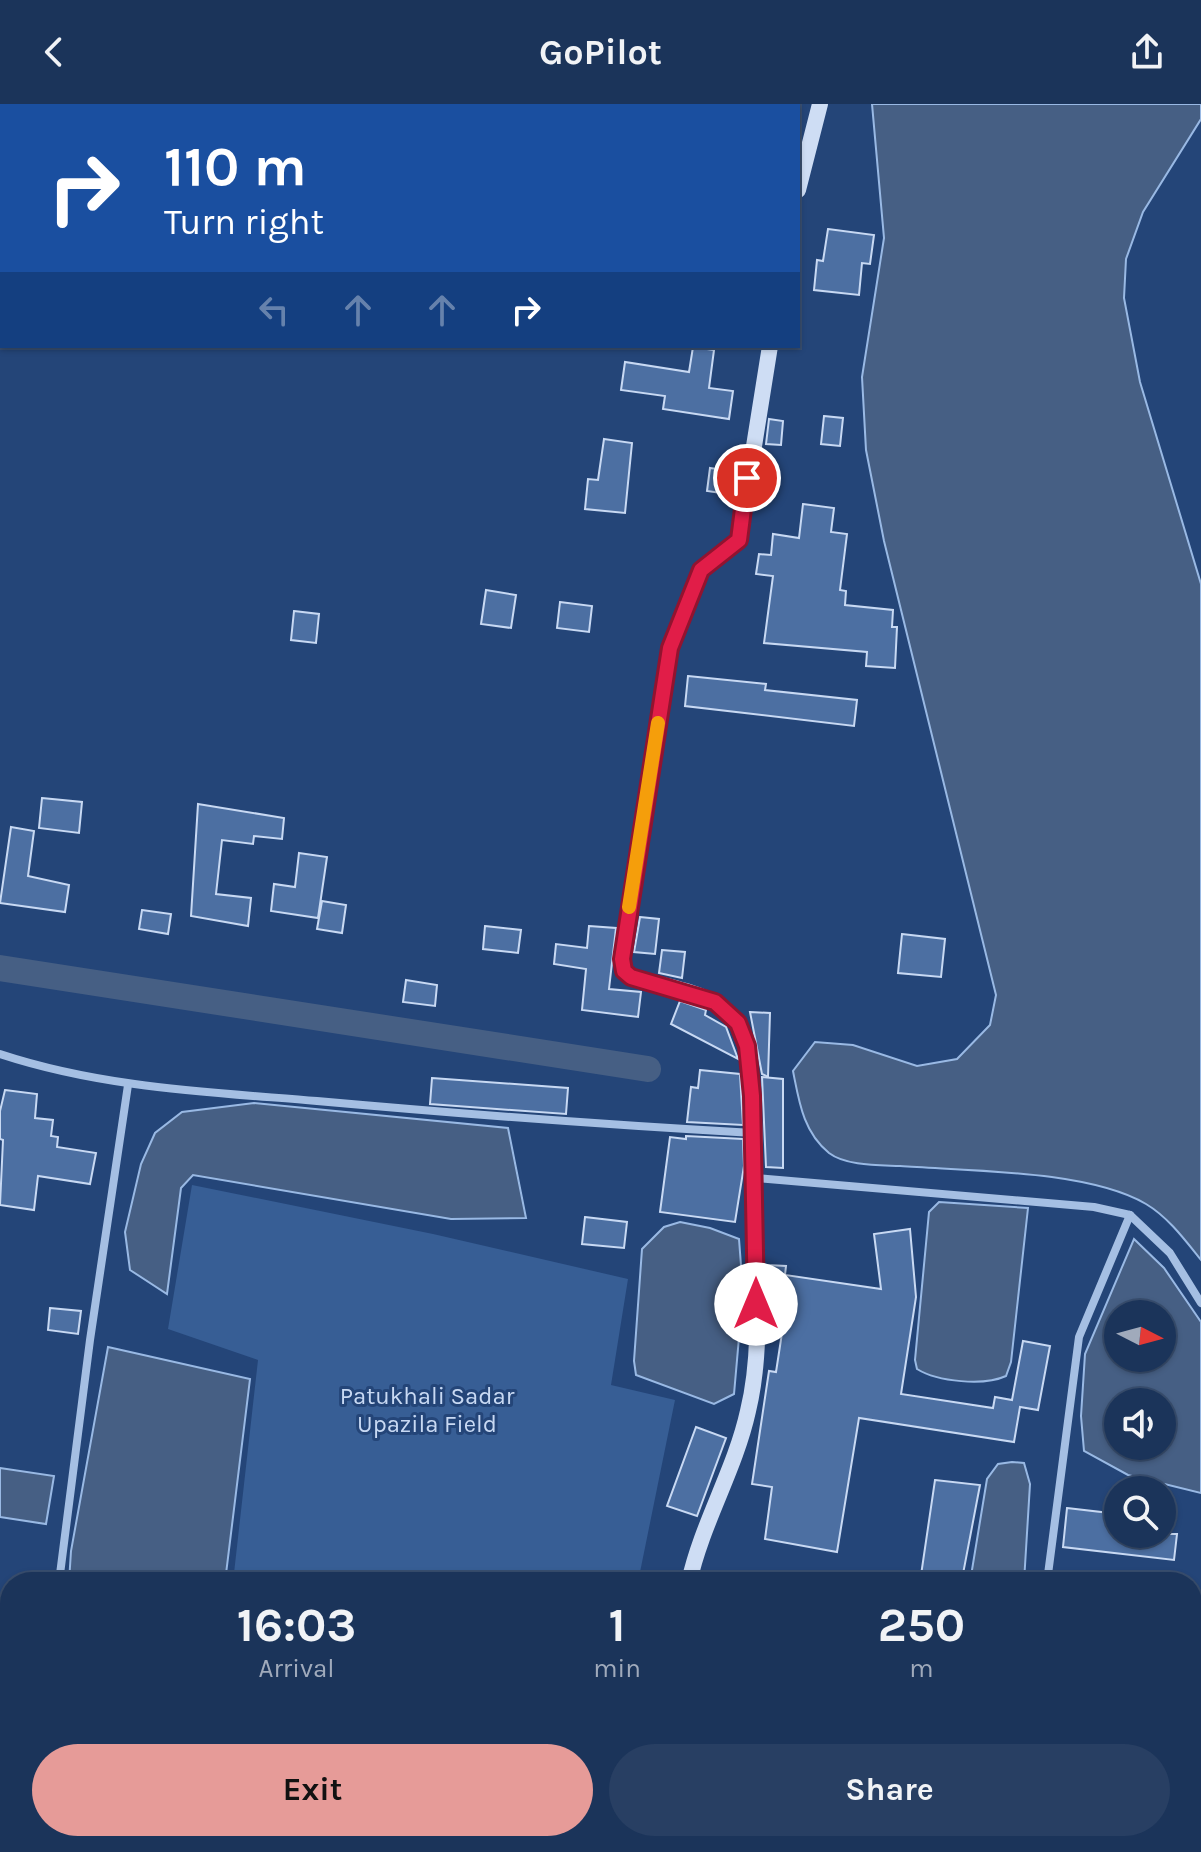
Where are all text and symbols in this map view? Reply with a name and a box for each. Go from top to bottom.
icon: back [32,30,76,74]
icon: share [1125,30,1169,74]
text: GoPilot [539,31,662,73]
text: 110 m [164,134,307,199]
icon: right [32,136,136,240]
text: Turn right [164,201,324,243]
icon: left [252,288,296,332]
icon: ahead [336,288,380,332]
icon: ahead [420,288,464,332]
icon: right [504,288,548,332]
pin [713,444,781,512]
icon: arrive [725,456,769,500]
position arrow [714,1262,798,1346]
north arrow [1104,1300,1176,1372]
map controls [1104,1300,1176,1548]
park label: Patukhali Sadar Upazila Field [340,1382,515,1438]
button: sound [1104,1388,1176,1460]
button: search [1104,1476,1176,1548]
text: 16:03 [237,1597,356,1653]
text: 1 [608,1597,626,1653]
text: 250 [878,1597,965,1653]
text: Arrival [258,1653,335,1684]
text: min [593,1653,641,1684]
text: m [909,1653,934,1684]
button: Exit [32,1744,593,1836]
button: Share [609,1744,1170,1836]

